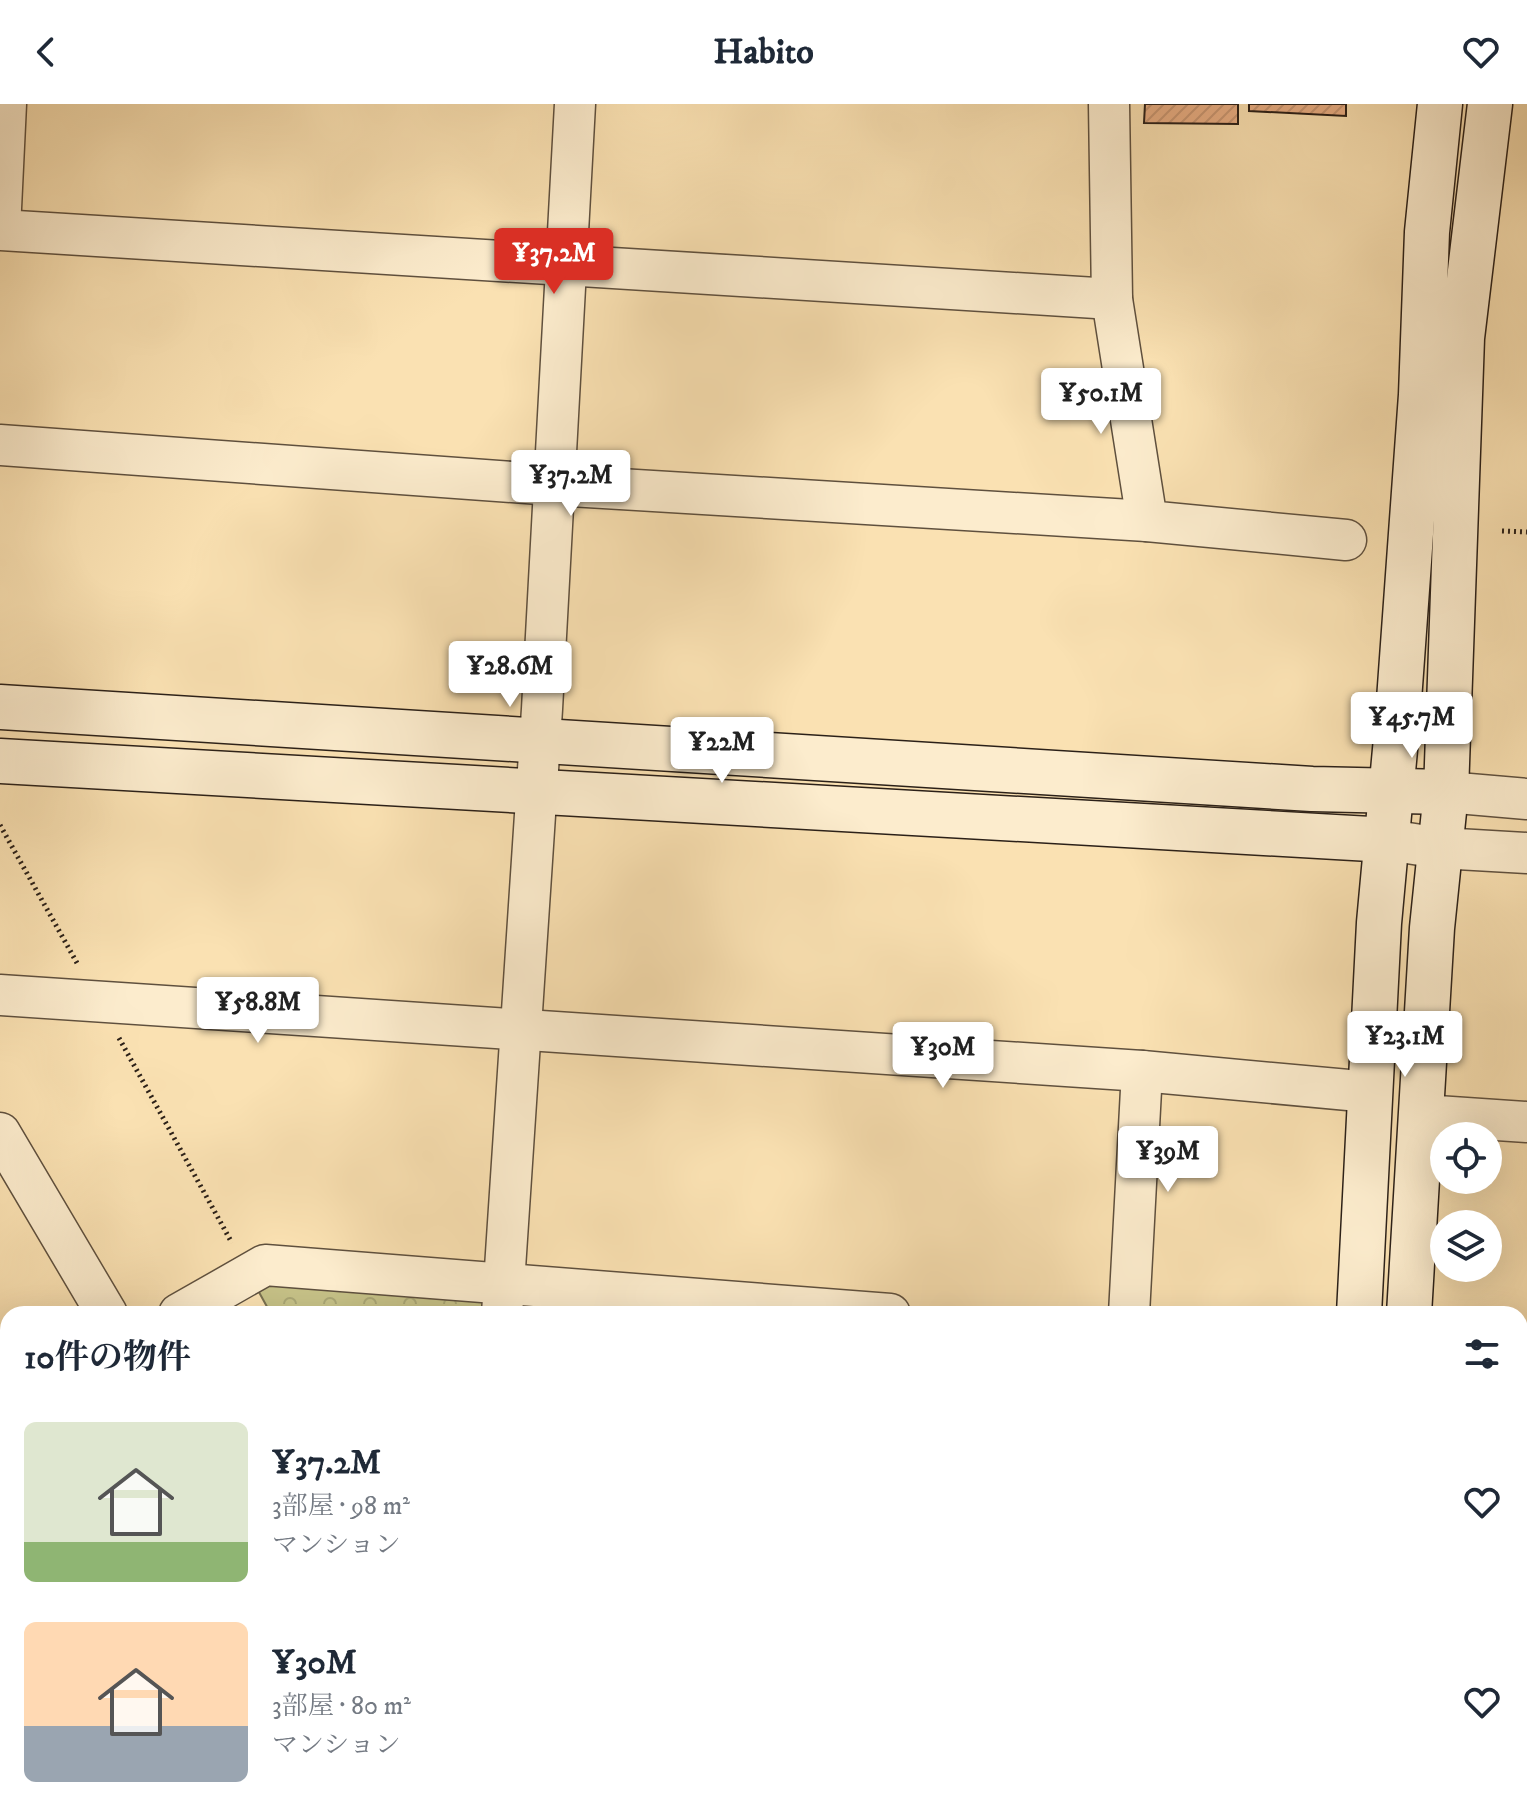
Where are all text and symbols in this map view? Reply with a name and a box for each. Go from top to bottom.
icon: back [24,30,68,74]
text: Habito [713,30,814,75]
icon: heart [1459,30,1503,74]
pin: ¥37.2M [489,228,619,296]
text: ¥37.2M [512,237,596,270]
pin: ¥50.1M [1036,368,1166,436]
text: ¥50.1M [1059,377,1143,410]
pin: ¥37.2M [506,450,636,518]
text: ¥37.2M [529,459,613,492]
pin: ¥28.6M [445,641,575,709]
text: ¥28.6M [467,650,553,683]
pin: ¥45.7M [1347,692,1477,760]
text: ¥45.7M [1369,701,1455,734]
pin: ¥22M [675,717,769,785]
text: ¥22M [689,726,755,759]
pin: ¥58.8M [193,977,323,1045]
text: ¥58.8M [215,986,301,1019]
pin: ¥23.1M [1340,1011,1470,1079]
text: ¥23.1M [1365,1020,1445,1053]
pin: ¥30M [896,1022,990,1090]
text: ¥30M [911,1031,975,1064]
map controls [1430,1122,1502,1282]
button: locate [1430,1122,1502,1194]
pin: ¥39M [1121,1126,1215,1194]
text: ¥39M [1136,1135,1200,1168]
button: layers [1430,1210,1502,1282]
icon: filters [1460,1332,1504,1376]
text: 10件の物件 [24,1337,191,1379]
text: ¥37.2M [272,1442,381,1484]
icon: home [88,1454,184,1550]
icon: heart [1460,1480,1504,1524]
text: 3部屋 · 98 m² [272,1490,410,1523]
text: マンション [272,1529,401,1562]
text: ¥30M [272,1642,357,1684]
icon: home [88,1654,184,1750]
icon: heart [1460,1680,1504,1724]
text: 3部屋 · 80 m² [272,1690,411,1723]
text: マンション [272,1729,401,1762]

